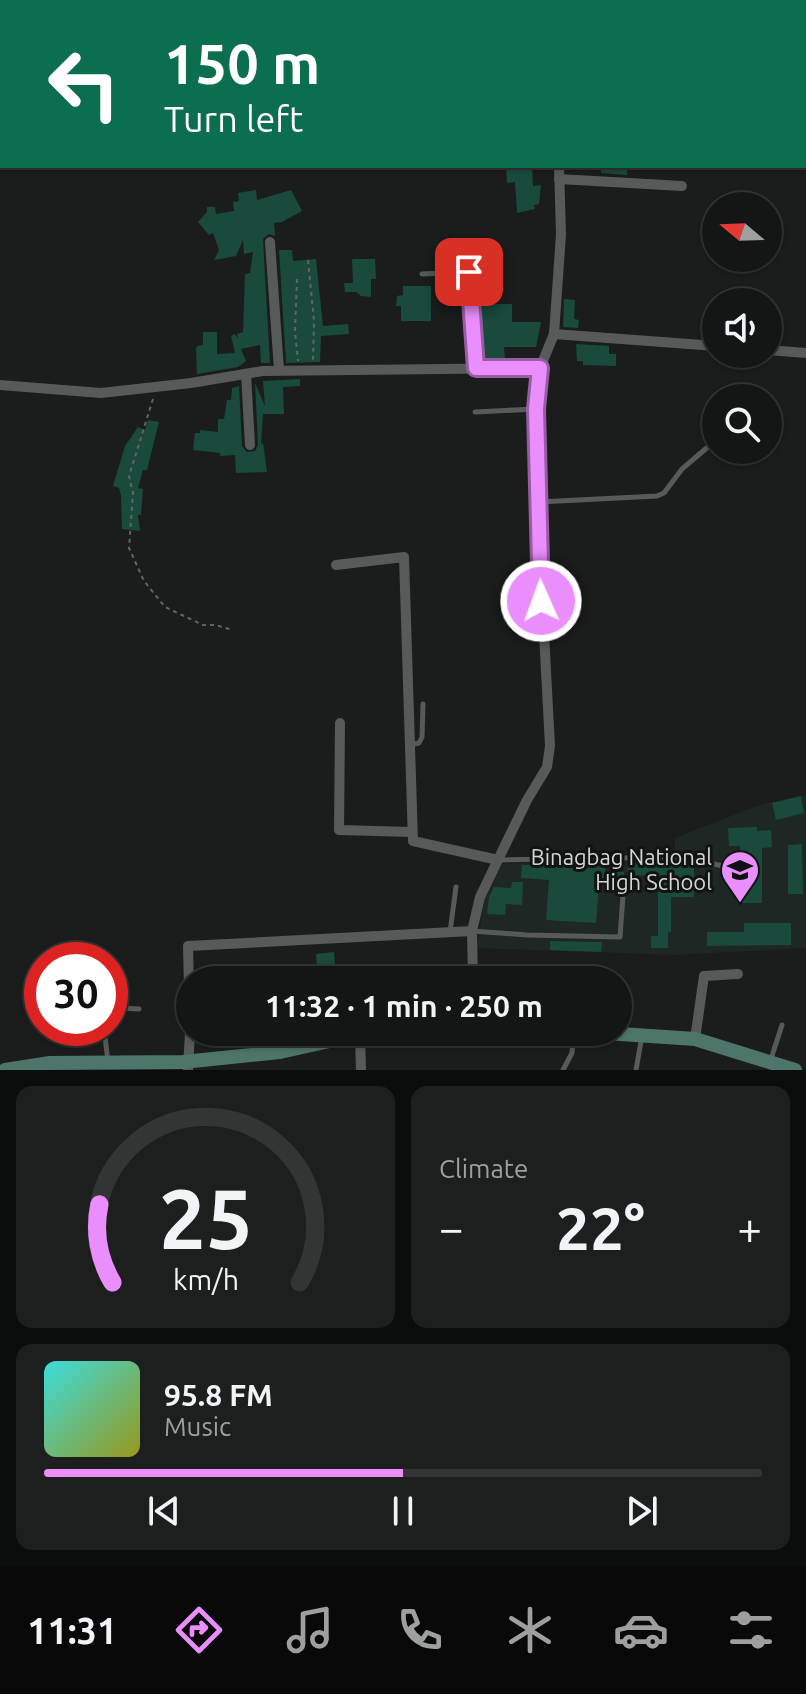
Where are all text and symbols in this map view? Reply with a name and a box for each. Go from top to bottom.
icon: left [32,32,136,136]
text: 150 m [164,32,320,95]
text: Turn left [164,98,303,139]
north arrow [702,192,782,272]
map controls [702,192,782,464]
pin [435,238,503,306]
icon: arrive [447,250,491,294]
button: sound [702,288,782,368]
button: search [702,384,782,464]
position arrow [499,559,583,643]
place label: Binagbag National High School [531,844,712,894]
school or university icon: Binagbag National High School [719,849,761,904]
speed limit sign: 30 [24,942,128,1046]
text: 11:32 · 1 min · 250 m [265,989,543,1023]
text: Climate [439,1154,528,1183]
text: 25 [159,1171,252,1265]
text: 22° [556,1194,645,1261]
text: − [439,1203,464,1252]
text: + [737,1203,762,1252]
text: km/h [173,1263,239,1295]
text: 95.8 FM [164,1378,273,1412]
text: Music [164,1412,231,1441]
icon: previous [142,1489,186,1533]
icon: pause [381,1489,425,1533]
icon: next [620,1489,664,1533]
icon: directions [171,1602,227,1658]
icon: music [282,1602,338,1658]
icon: phone [392,1602,448,1658]
icon: climate [502,1602,558,1658]
icon: car [613,1602,669,1658]
icon: filters [723,1602,779,1658]
text: 11:31 [27,1610,117,1651]

